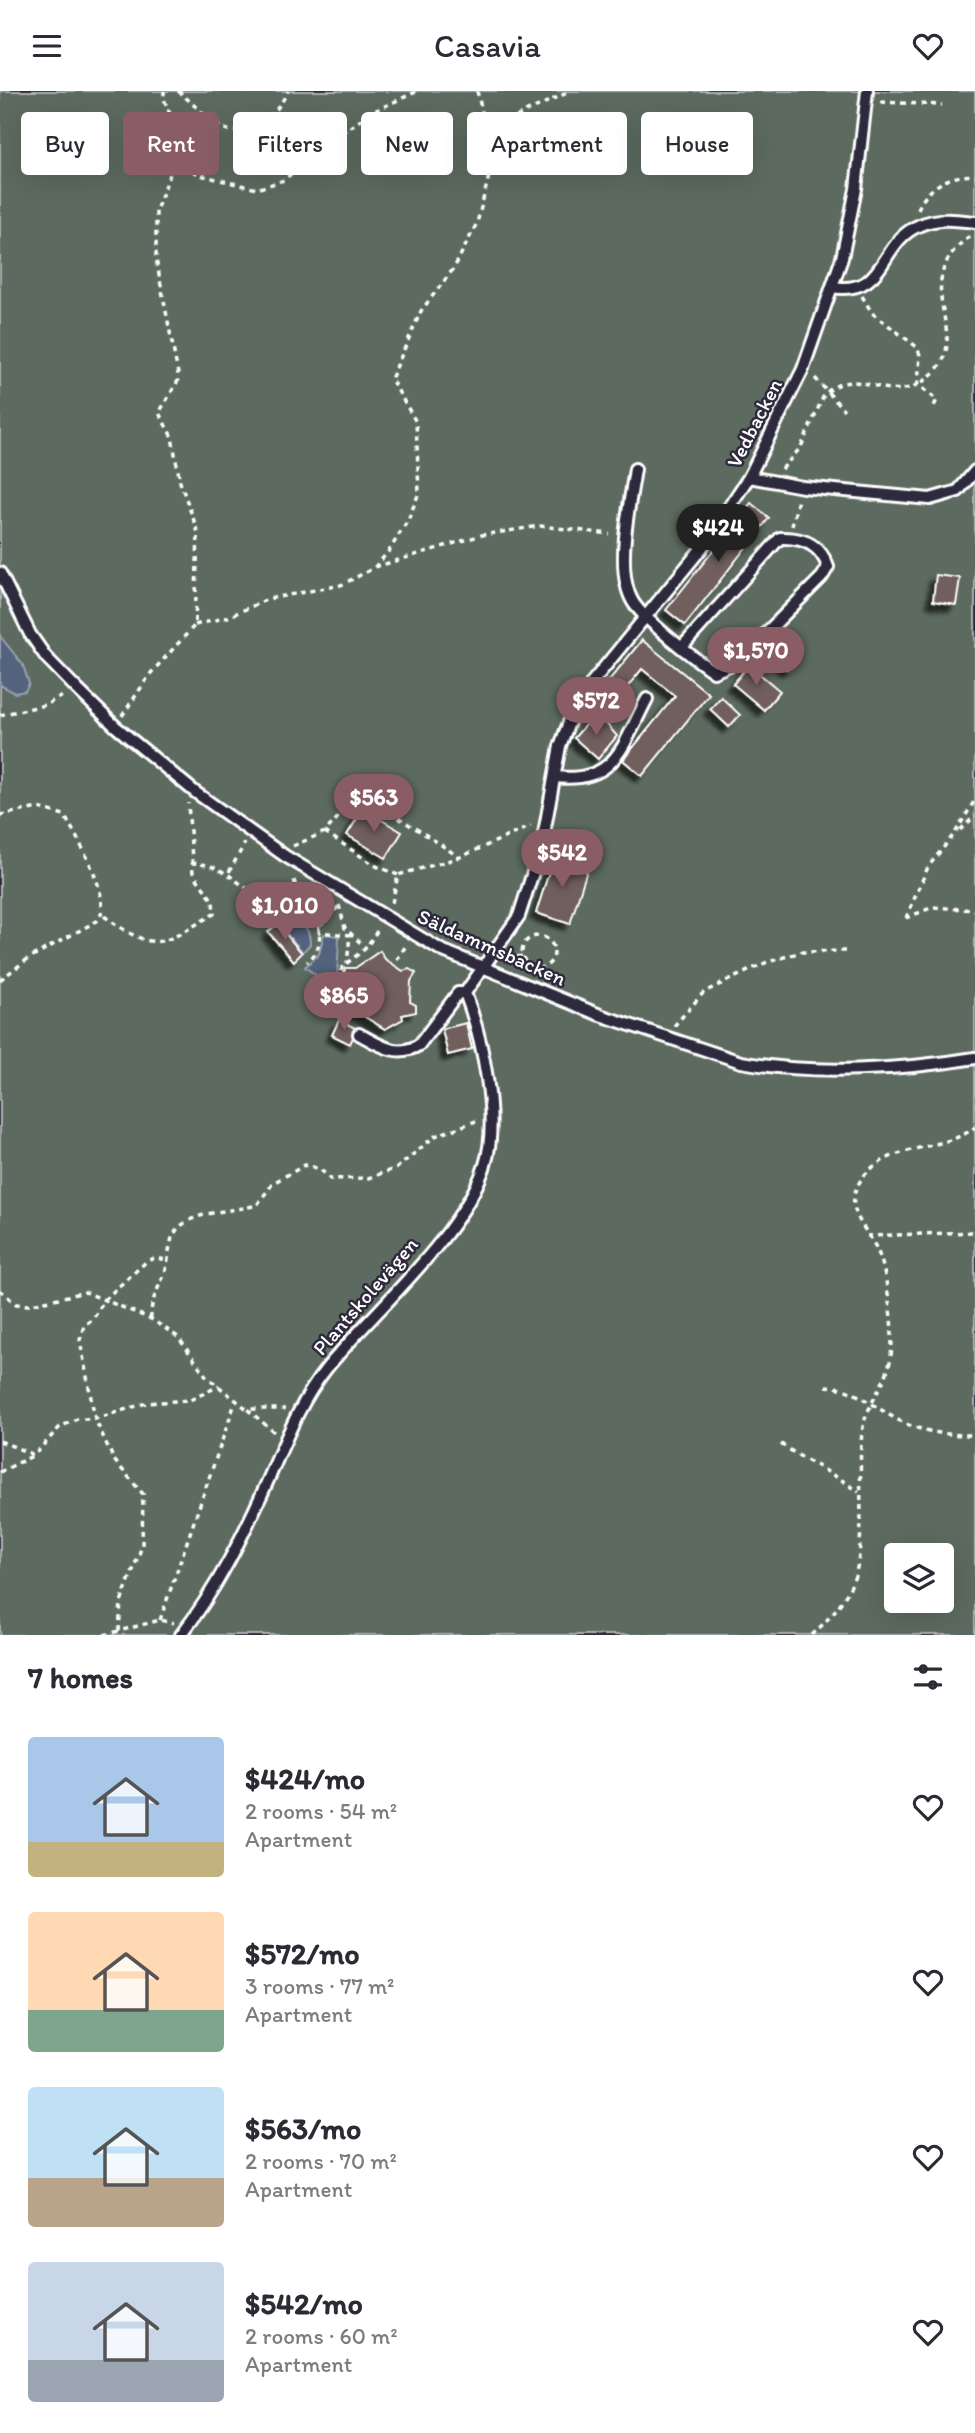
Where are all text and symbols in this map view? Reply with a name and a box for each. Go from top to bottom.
icon: menu [28,27,66,65]
text: Casavia [434,27,541,65]
icon: heart [909,27,947,65]
chip: Buy [21,112,109,175]
chip: Rent [123,112,219,175]
chip: Filters [233,112,347,175]
chip: New [361,112,453,175]
chip: Apartment [467,112,627,175]
chip: House [641,112,753,175]
street label: Vedbacken [721,374,787,472]
pin: $424 [677,505,759,564]
text: $424 [692,513,744,541]
pin: $1,570 [699,627,813,687]
text: $1,570 [723,636,789,664]
pin: $572 [555,677,637,737]
text: $572 [572,686,620,714]
pin: $563 [333,775,415,834]
text: $563 [350,783,398,811]
pin: $542 [521,829,603,889]
text: $542 [537,838,587,866]
pin: $1,010 [228,883,342,942]
text: $1,010 [252,891,318,919]
street label: Säldammsbacken [414,903,570,991]
pin: $865 [303,972,385,1032]
text: $865 [320,981,368,1009]
street label: Plantskolevägen [307,1232,423,1360]
map controls [884,1543,954,1613]
button: layers [884,1543,954,1613]
icon: filters [909,1658,947,1696]
text: 7 homes [28,1659,133,1696]
text: $424/mo [245,1760,365,1797]
icon: home [84,1765,168,1849]
icon: heart [909,1788,947,1826]
text: 2 rooms · 54 m² [245,1797,397,1825]
text: Apartment [245,1825,352,1853]
text: $572/mo [245,1935,360,1972]
icon: home [84,1940,168,2024]
icon: heart [909,1963,947,2001]
text: 3 rooms · 77 m² [245,1972,395,2000]
text: Apartment [245,2000,352,2028]
text: $563/mo [245,2110,361,2147]
icon: home [84,2115,168,2199]
icon: heart [909,2138,947,2176]
text: 2 rooms · 70 m² [245,2147,397,2175]
text: Apartment [245,2175,352,2203]
text: $542/mo [245,2285,363,2322]
icon: home [84,2290,168,2374]
icon: heart [909,2313,947,2351]
text: 2 rooms · 60 m² [245,2322,398,2350]
text: Apartment [245,2350,352,2378]

